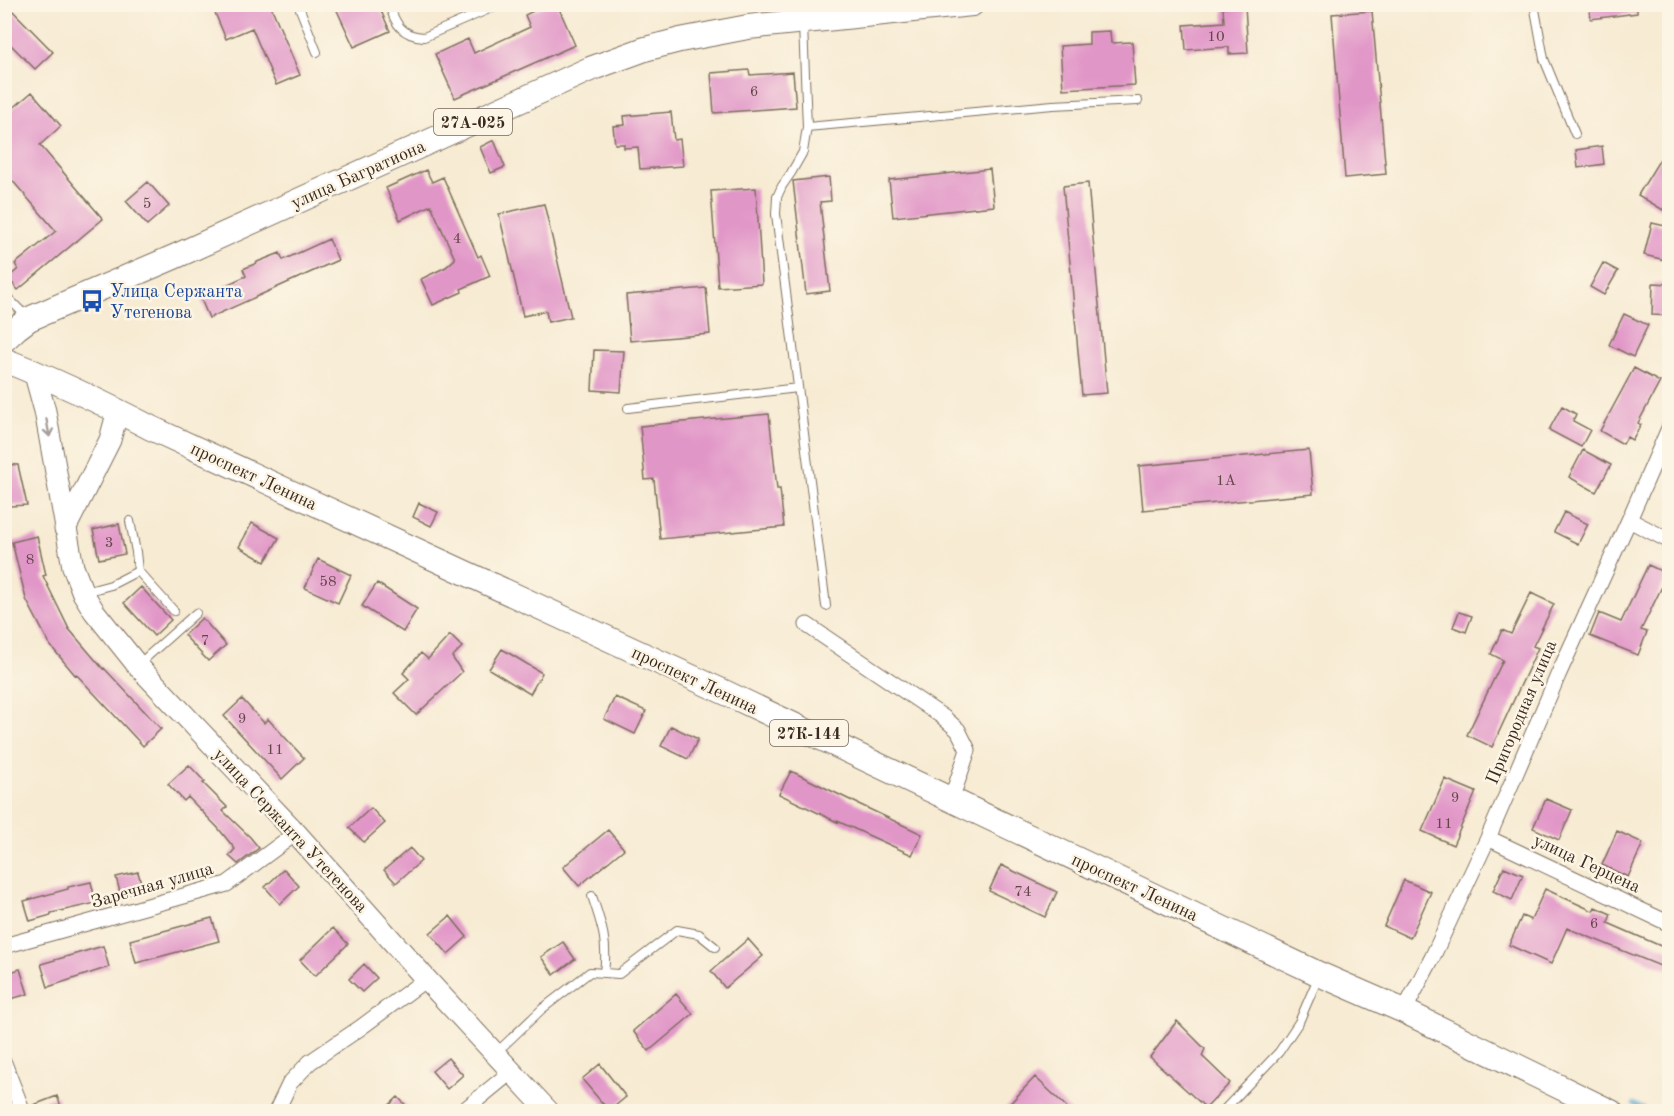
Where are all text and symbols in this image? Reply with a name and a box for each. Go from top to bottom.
house number: 10 [1207,30,1225,45]
house number: 6 [750,85,758,100]
road number: 27А-025 [434,109,512,135]
street label: улица Багратиона [289,137,428,213]
house number: 5 [143,197,151,212]
house number: 4 [453,232,461,247]
place label: Улица Сержанта Утегенова [110,283,243,322]
bus stop icon: Улица Сержанта Утегенова [79,288,105,314]
one-way arrow [43,418,54,438]
street label: проспект Ленина [188,440,320,514]
house number: 1A [1216,474,1237,489]
house number: 3 [105,536,113,551]
house number: 8 [26,553,34,568]
house number: 58 [319,575,337,590]
house number: 7 [201,634,209,649]
street label: Пригородная улица [1483,638,1560,787]
street label: проспект Ленина [629,644,761,718]
house number: 9 [238,712,246,727]
road number: 27К-144 [770,720,848,746]
house number: 11 [266,743,284,758]
street label: улица Сержанта Утегенова [210,745,371,916]
house number: 9 [1451,791,1459,806]
house number: 11 [1435,817,1453,832]
street label: улица Герцена [1530,831,1643,897]
street label: проспект Ленина [1069,851,1201,925]
street label: Заречная улица [89,860,215,912]
house number: 74 [1014,885,1032,900]
house number: 6 [1590,917,1598,932]

